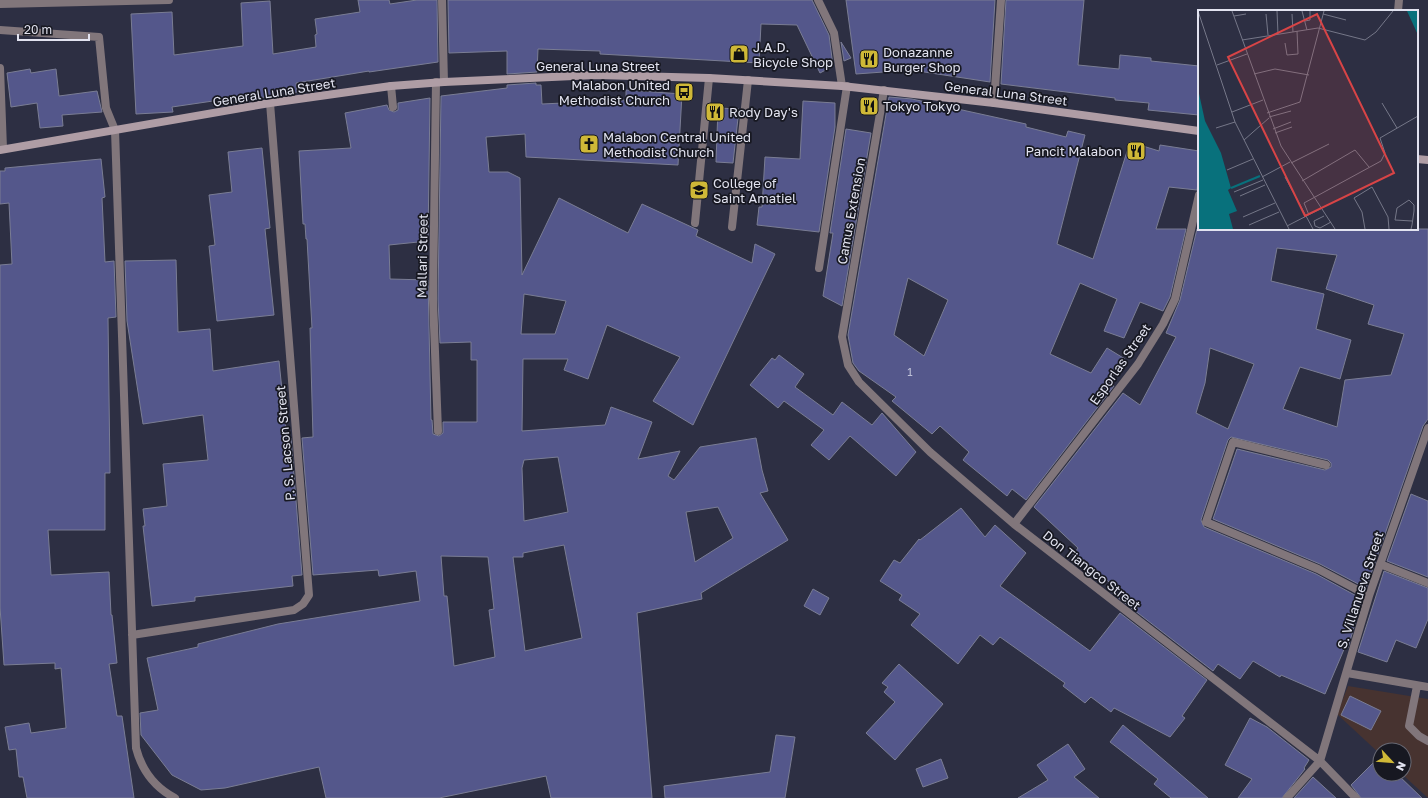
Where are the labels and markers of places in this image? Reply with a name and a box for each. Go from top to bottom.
place label: J.A.D. Bicycle Shop [753,39,833,70]
shop icon: J.A.D. Bicycle Shop [728,43,750,65]
place label: Donazanne Burger Shop [883,44,960,75]
restaurant icon: Donazanne Burger Shop [858,48,880,70]
place label: Malabon United Methodist Church [559,77,670,108]
bus stop icon: Malabon United Methodist Church [673,81,695,103]
restaurant icon: Tokyo Tokyo [858,95,880,117]
place label: Tokyo Tokyo [883,98,960,114]
restaurant icon: Rody Day's [704,101,726,123]
place label: Rody Day's [729,104,798,120]
place label: Malabon Central United Methodist Church [603,129,751,160]
church icon: Malabon Central United Methodist Church [578,133,600,155]
restaurant icon: Pancit Malabon [1125,140,1147,162]
place label: Pancit Malabon [1025,143,1122,159]
place label: College of Saint Amatiel [713,175,796,206]
school or university icon: College of Saint Amatiel [688,179,710,201]

